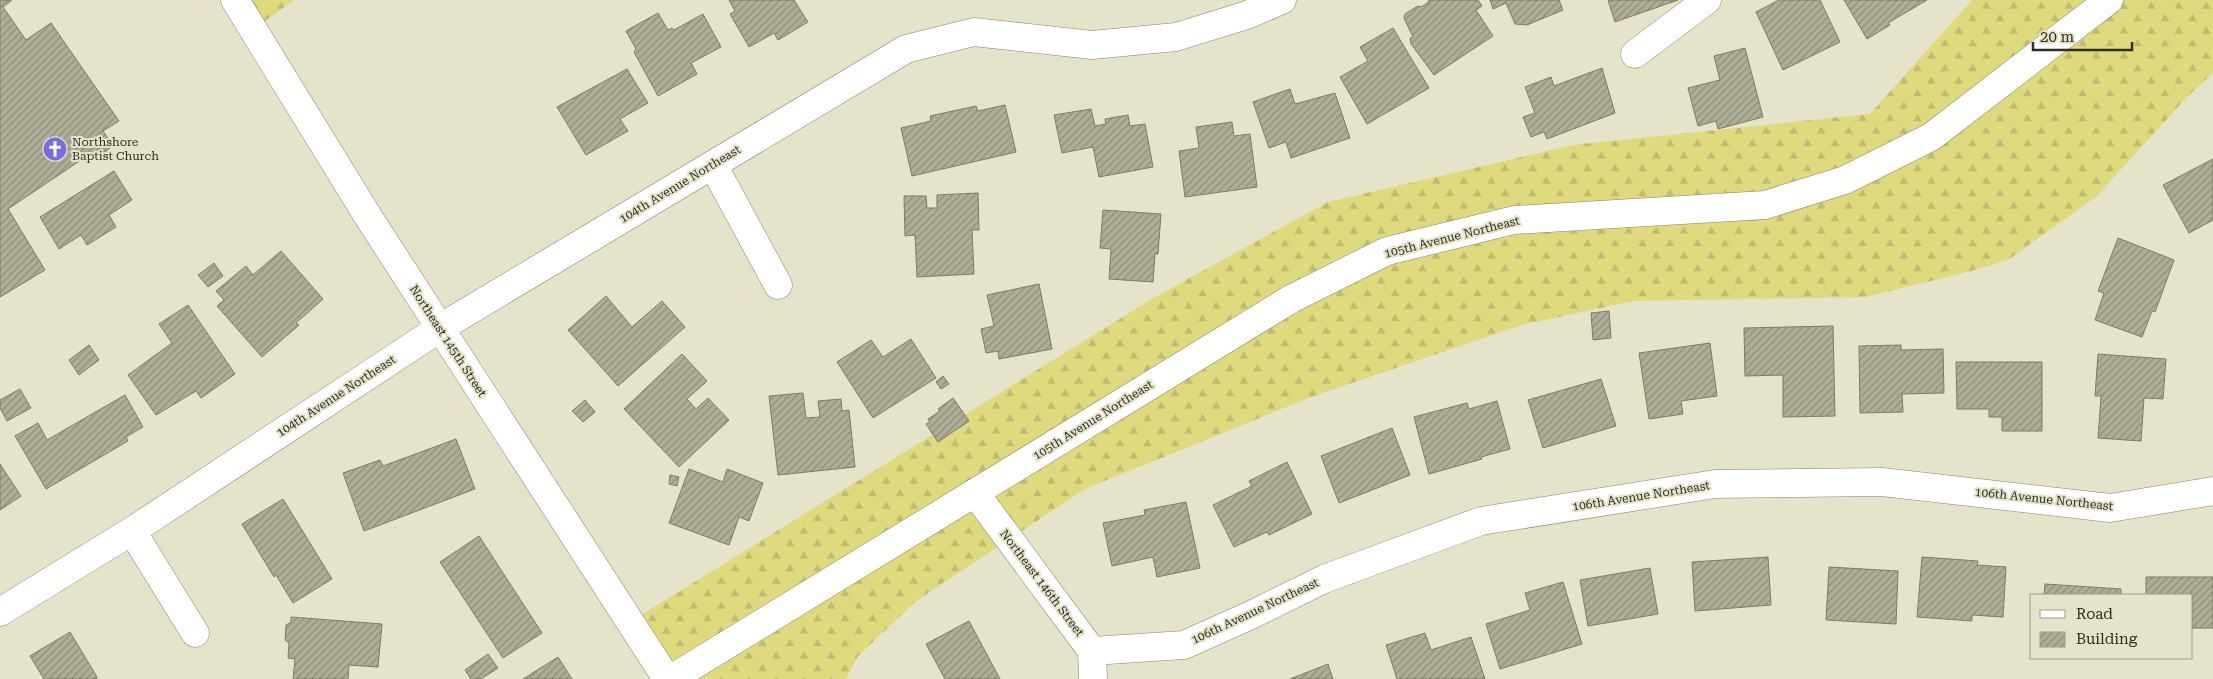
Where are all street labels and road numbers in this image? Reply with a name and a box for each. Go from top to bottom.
street label: 104th Avenue Northeast [617,142,744,226]
street label: 105th Avenue Northeast [1383,213,1522,261]
street label: Northeast 145th Street [407,283,490,400]
street label: 104th Avenue Northeast [274,352,398,440]
street label: 105th Avenue Northeast [1030,377,1156,463]
street label: 106th Avenue Northeast [1571,478,1711,514]
street label: 106th Avenue Northeast [1974,485,2114,513]
street label: Northeast 146th Street [997,527,1087,640]
street label: 106th Avenue Northeast [1189,575,1321,647]

